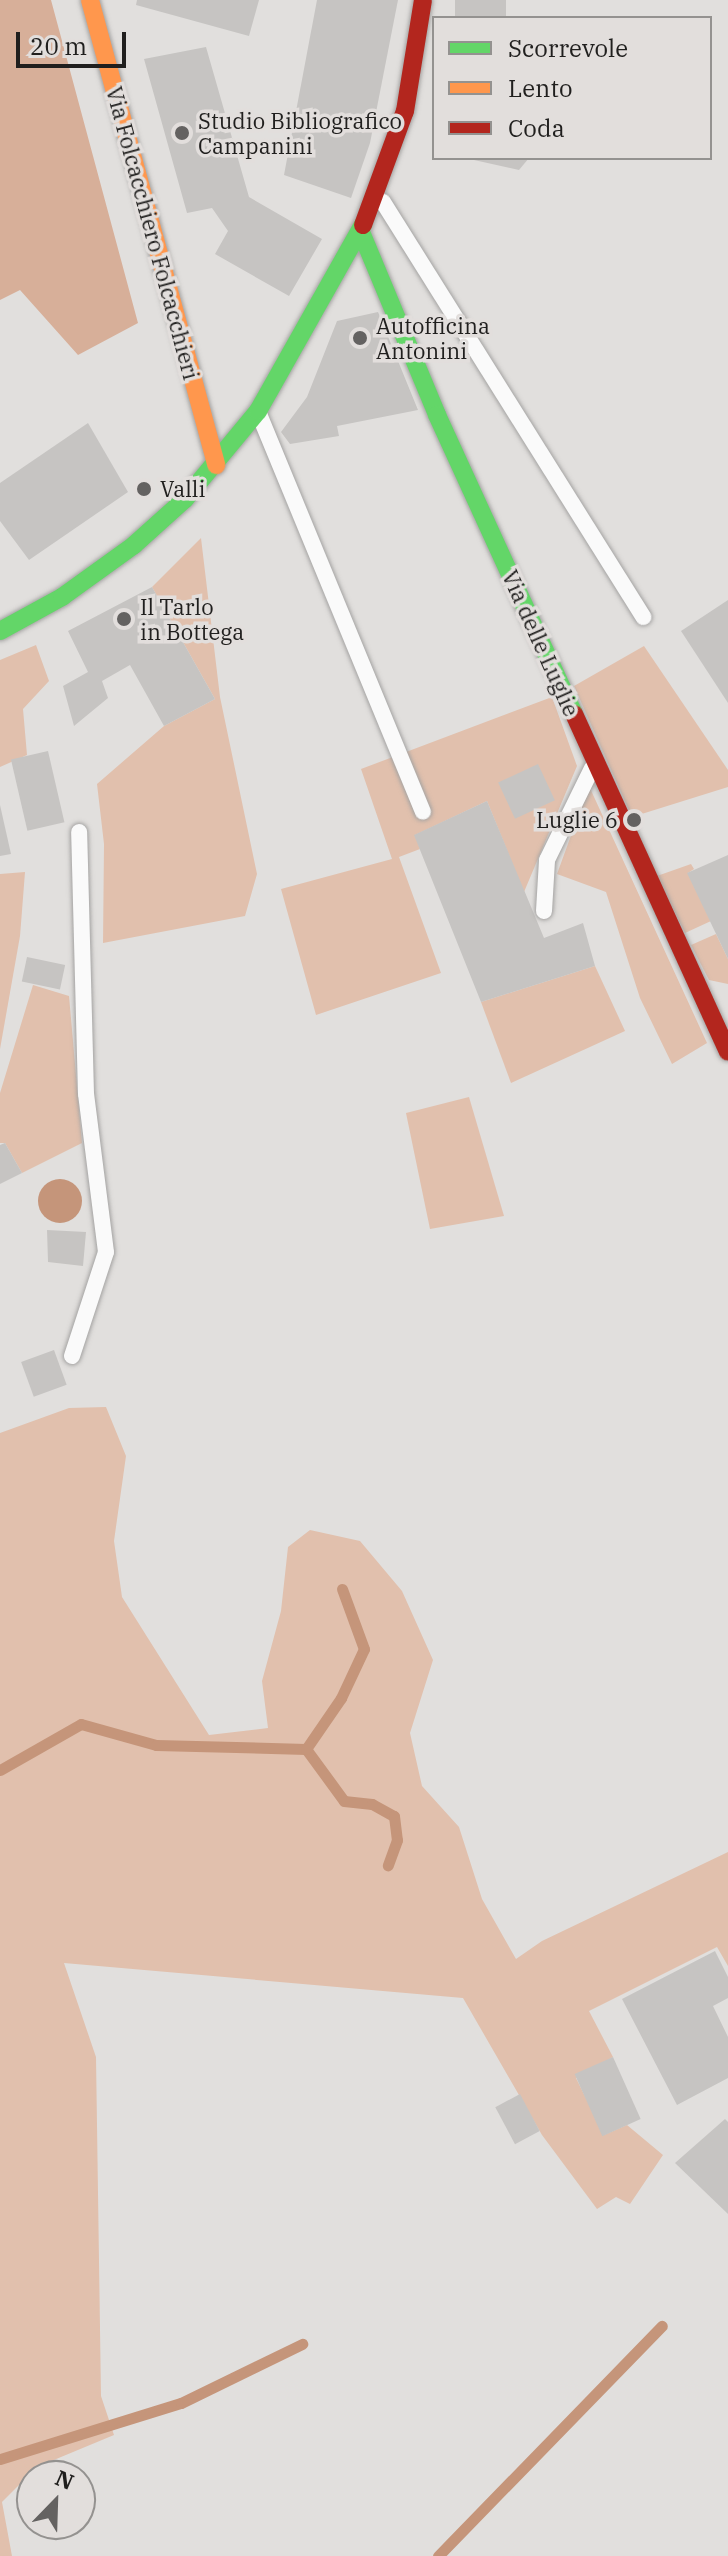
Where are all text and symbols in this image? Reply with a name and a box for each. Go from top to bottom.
scale bar [20,16,130,66]
legend [432,16,712,160]
text: 20 m [30,30,87,62]
text: Scorrevole [508,32,628,64]
text: Lento [508,72,572,104]
street label: Via Folcacchiero Folcacchieri [101,84,205,382]
place label: Studio Bibliografico Campanini [198,107,402,158]
text: Coda [508,112,565,144]
marker: Studio Bibliografico Campanini [173,124,191,142]
place label: Autofficina Antonini [376,312,490,364]
marker: Autofficina Antonini [351,329,369,347]
place label: Valli [160,476,205,502]
marker: Valli [135,480,153,498]
street label: Via delle Luglie [497,566,585,720]
place label: Il Tarlo in Bottega [140,593,244,644]
marker: Il Tarlo in Bottega [115,610,133,628]
place label: Luglie 6 [536,807,618,833]
marker: Luglie 6 [625,811,643,829]
north arrow [16,2460,96,2540]
text: N [51,2463,78,2496]

